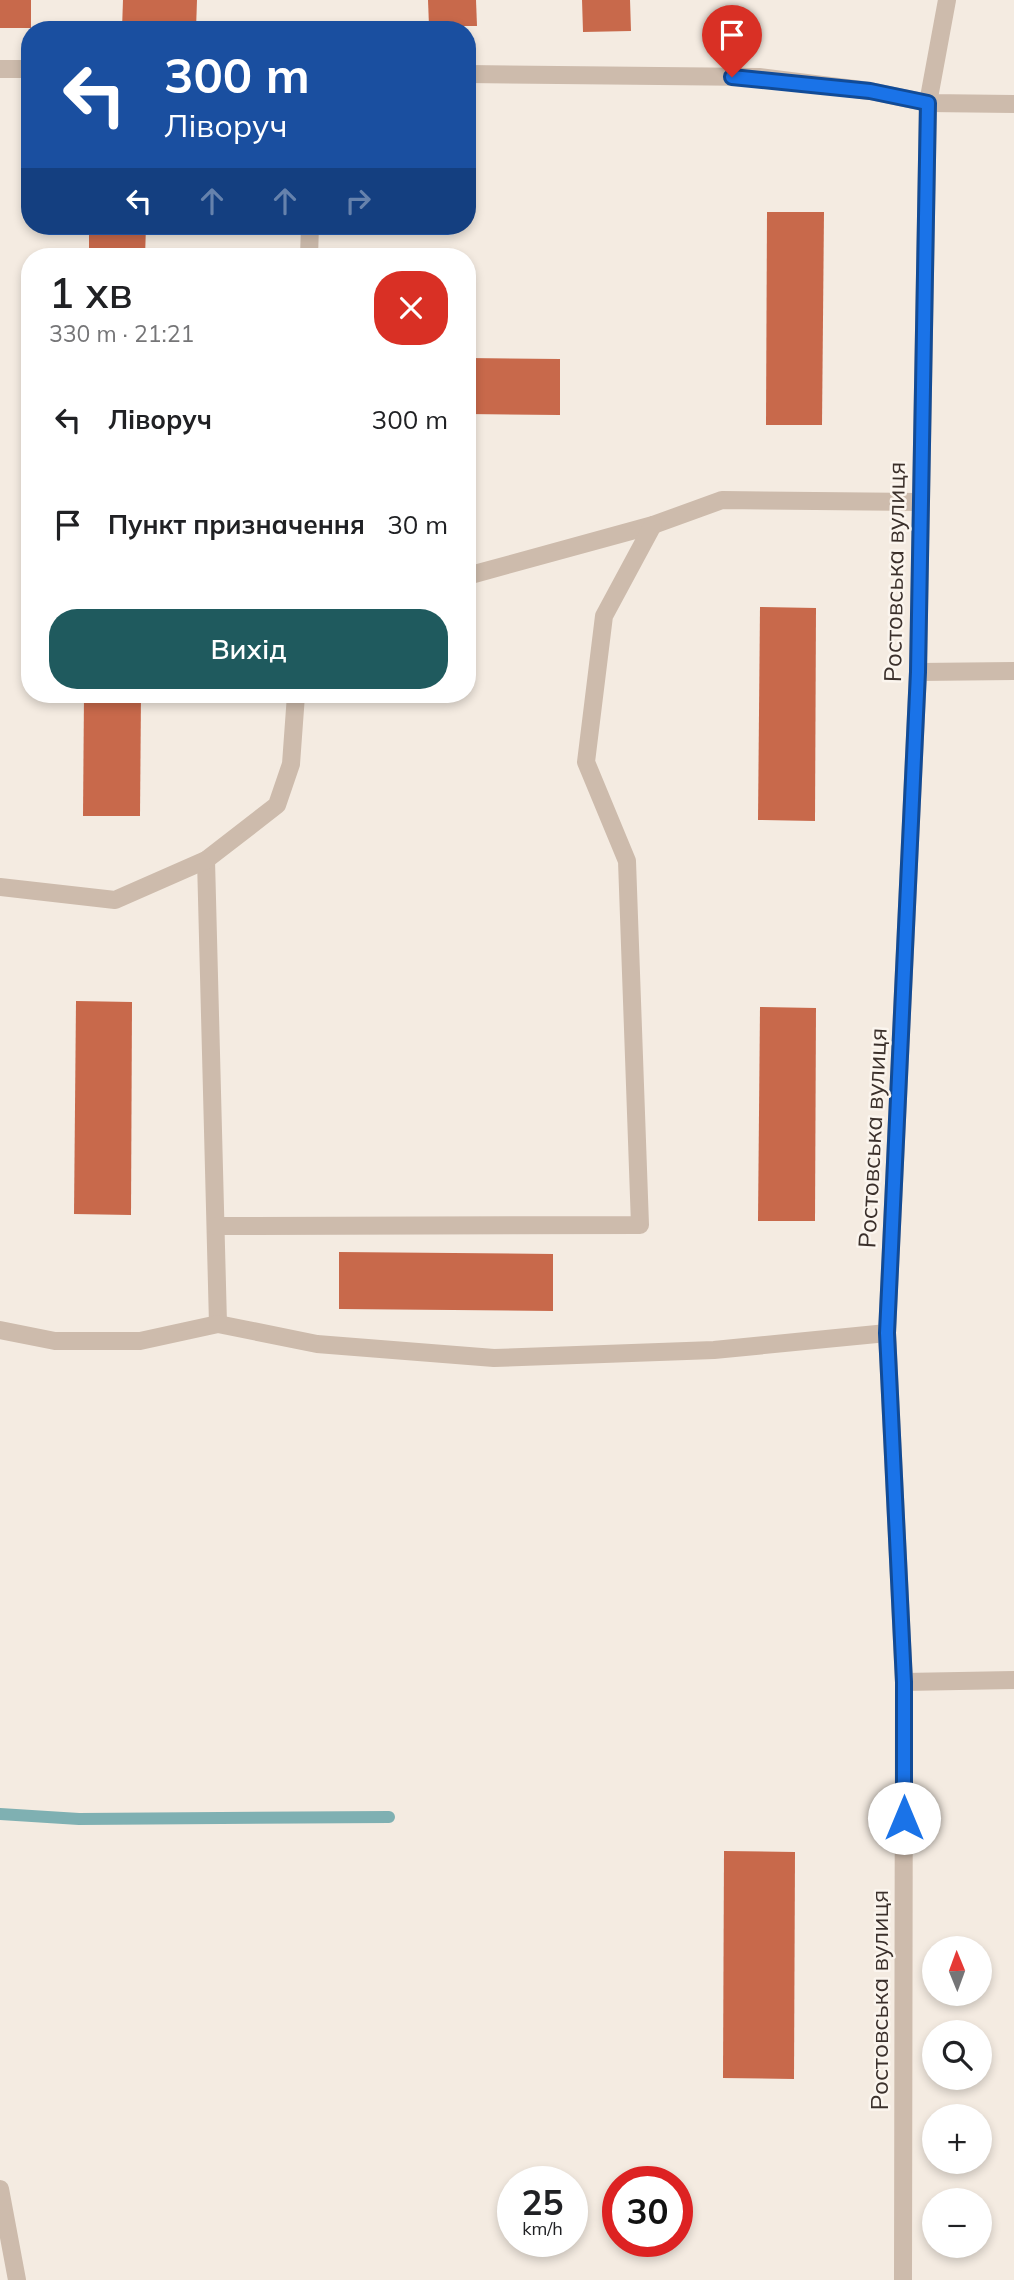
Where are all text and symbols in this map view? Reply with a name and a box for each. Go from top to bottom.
pin [702,5,762,77]
icon: arrive [713,16,751,54]
text: 300 m [164,44,310,105]
icon: left [49,49,140,140]
text: Ліворуч [164,105,287,145]
icon: left [120,182,158,220]
icon: ahead [193,182,231,220]
icon: ahead [266,182,304,220]
icon: right [339,182,377,220]
text: 1 хв [49,266,133,319]
button: close [374,271,448,345]
text: 330 m · 21:21 [49,319,194,348]
icon: left [49,401,87,439]
text: Ліворуч [108,403,212,436]
text: 300 m [372,403,448,436]
street label: Ростовська вулиця [877,462,911,682]
icon: arrive [49,506,87,544]
text: Пункт призначення [108,508,365,541]
text: 30 m [387,508,448,541]
button: Вихід [49,609,448,689]
street label: Ростовська вулиця [851,1027,893,1249]
position arrow [867,1781,941,1855]
street label: Ростовська вулиця [864,1890,894,2110]
north arrow [922,1936,992,2006]
map controls [922,1936,992,2258]
button: search [922,2020,992,2090]
button: + [922,2104,992,2174]
speed limit sign: 30 [602,2166,693,2257]
text: 25 [521,2180,564,2224]
button: − [922,2188,992,2258]
text: km/h [522,2217,563,2240]

